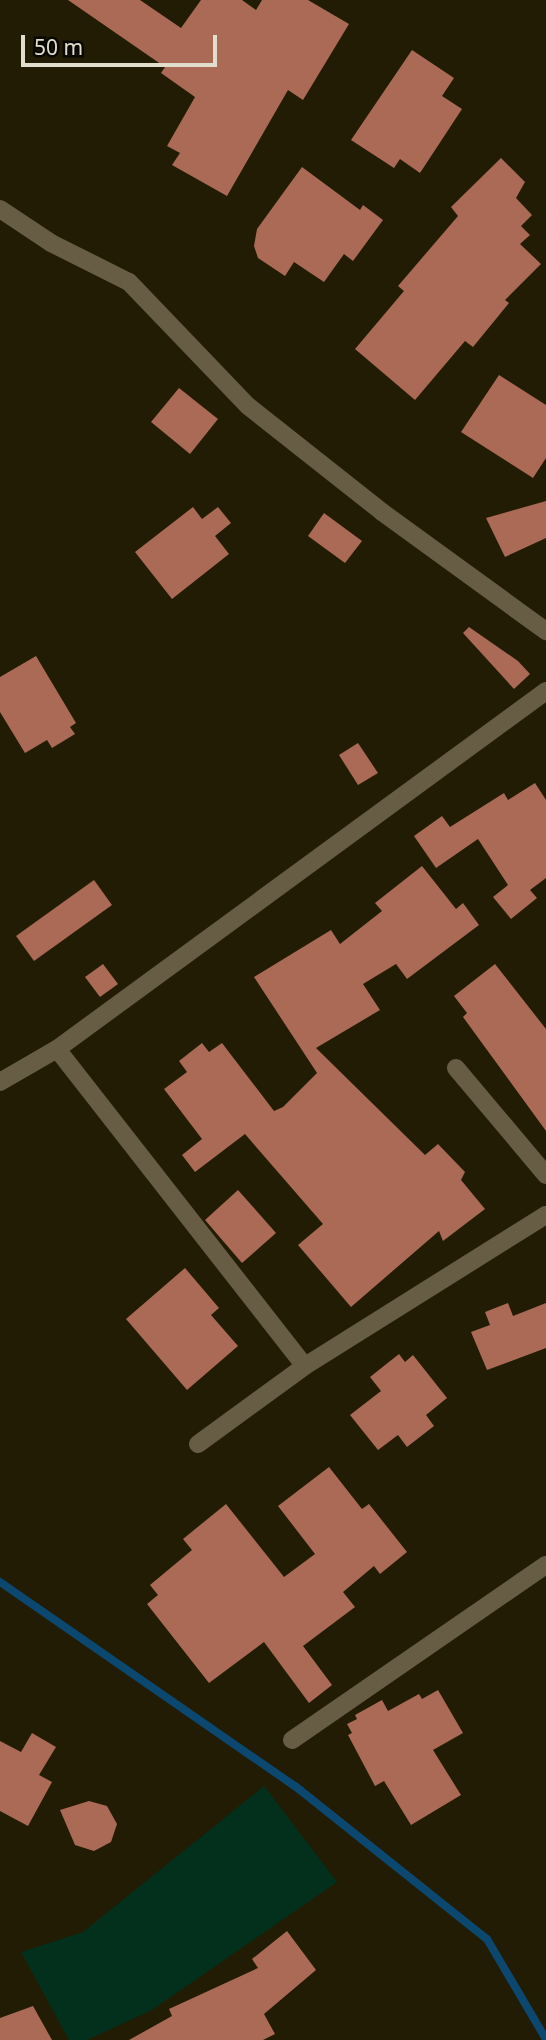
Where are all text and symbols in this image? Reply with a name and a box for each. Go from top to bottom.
scale bar [24,21,220,65]
text: 50 m [34,33,83,61]

